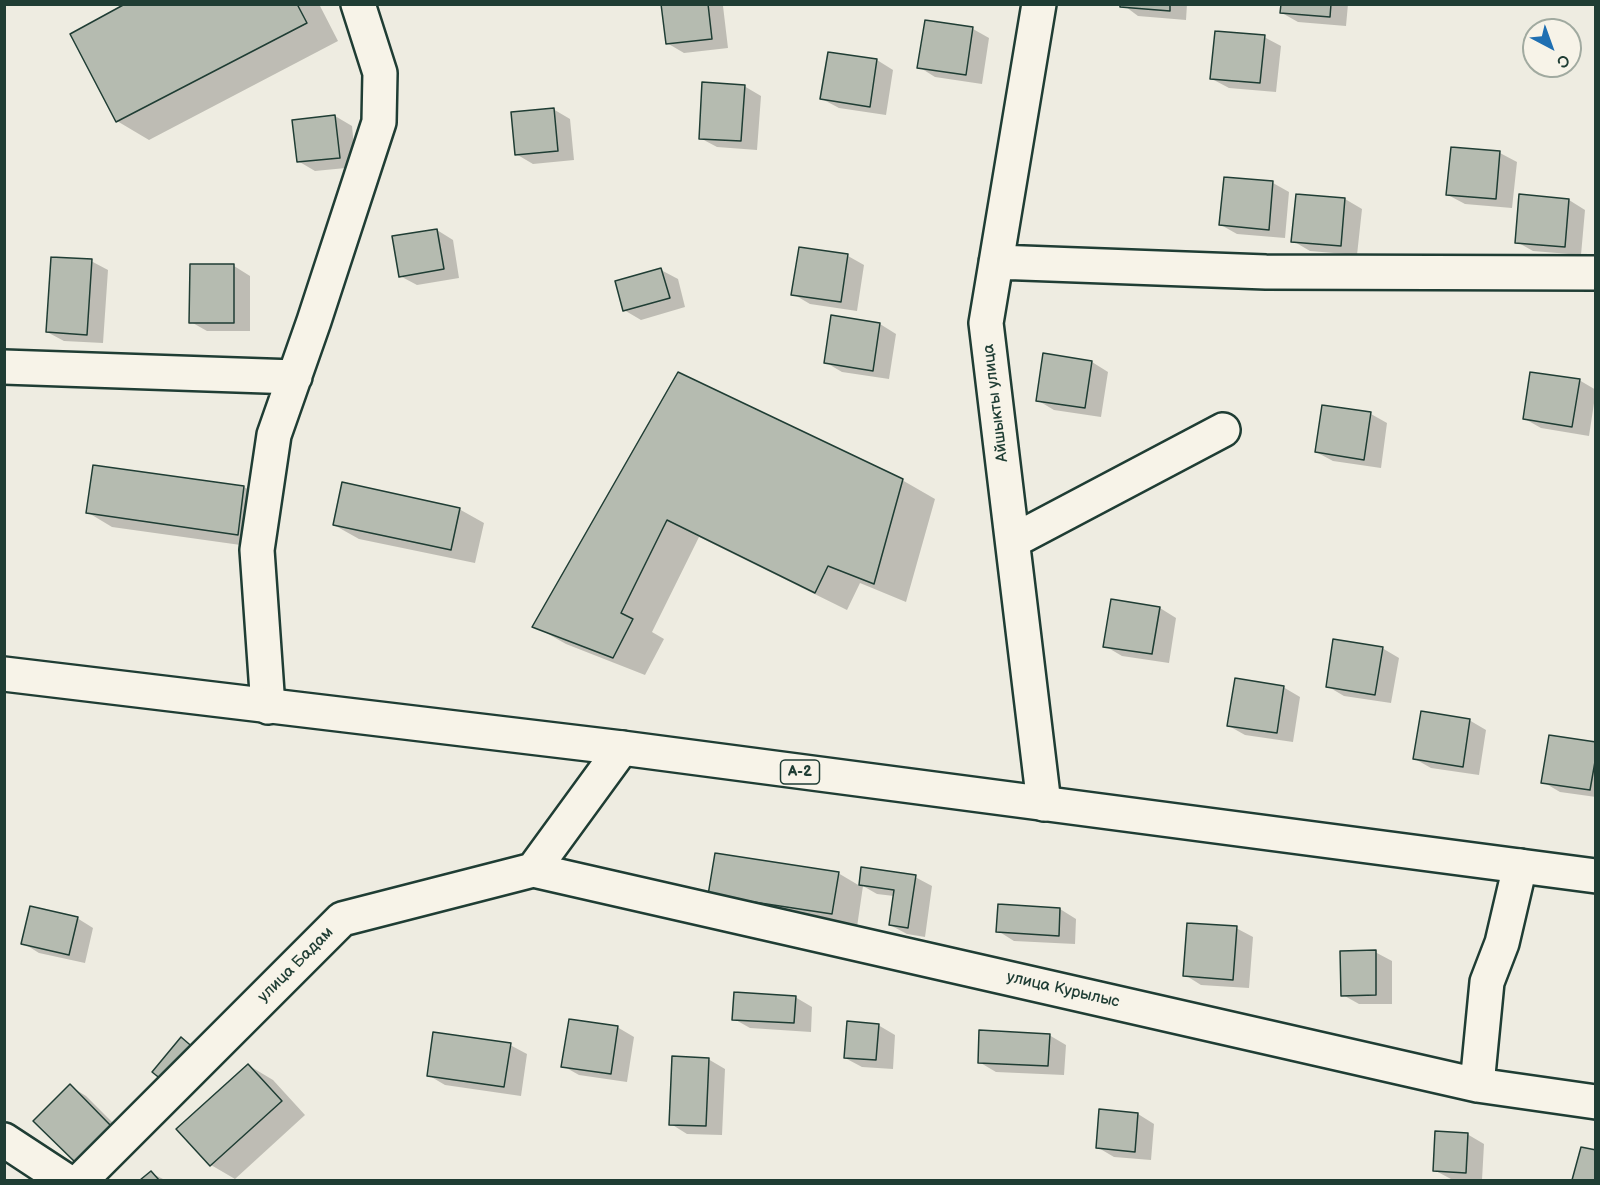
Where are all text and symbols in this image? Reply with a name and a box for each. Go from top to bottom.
north arrow [1522,18,1582,78]
text: С [1552,50,1573,71]
street label: Айшыкты улица [979,343,1013,463]
road number: A-2 [780,760,820,784]
street label: улица Бадам [254,923,338,1007]
street label: улица Курылыс [1005,968,1121,1012]

